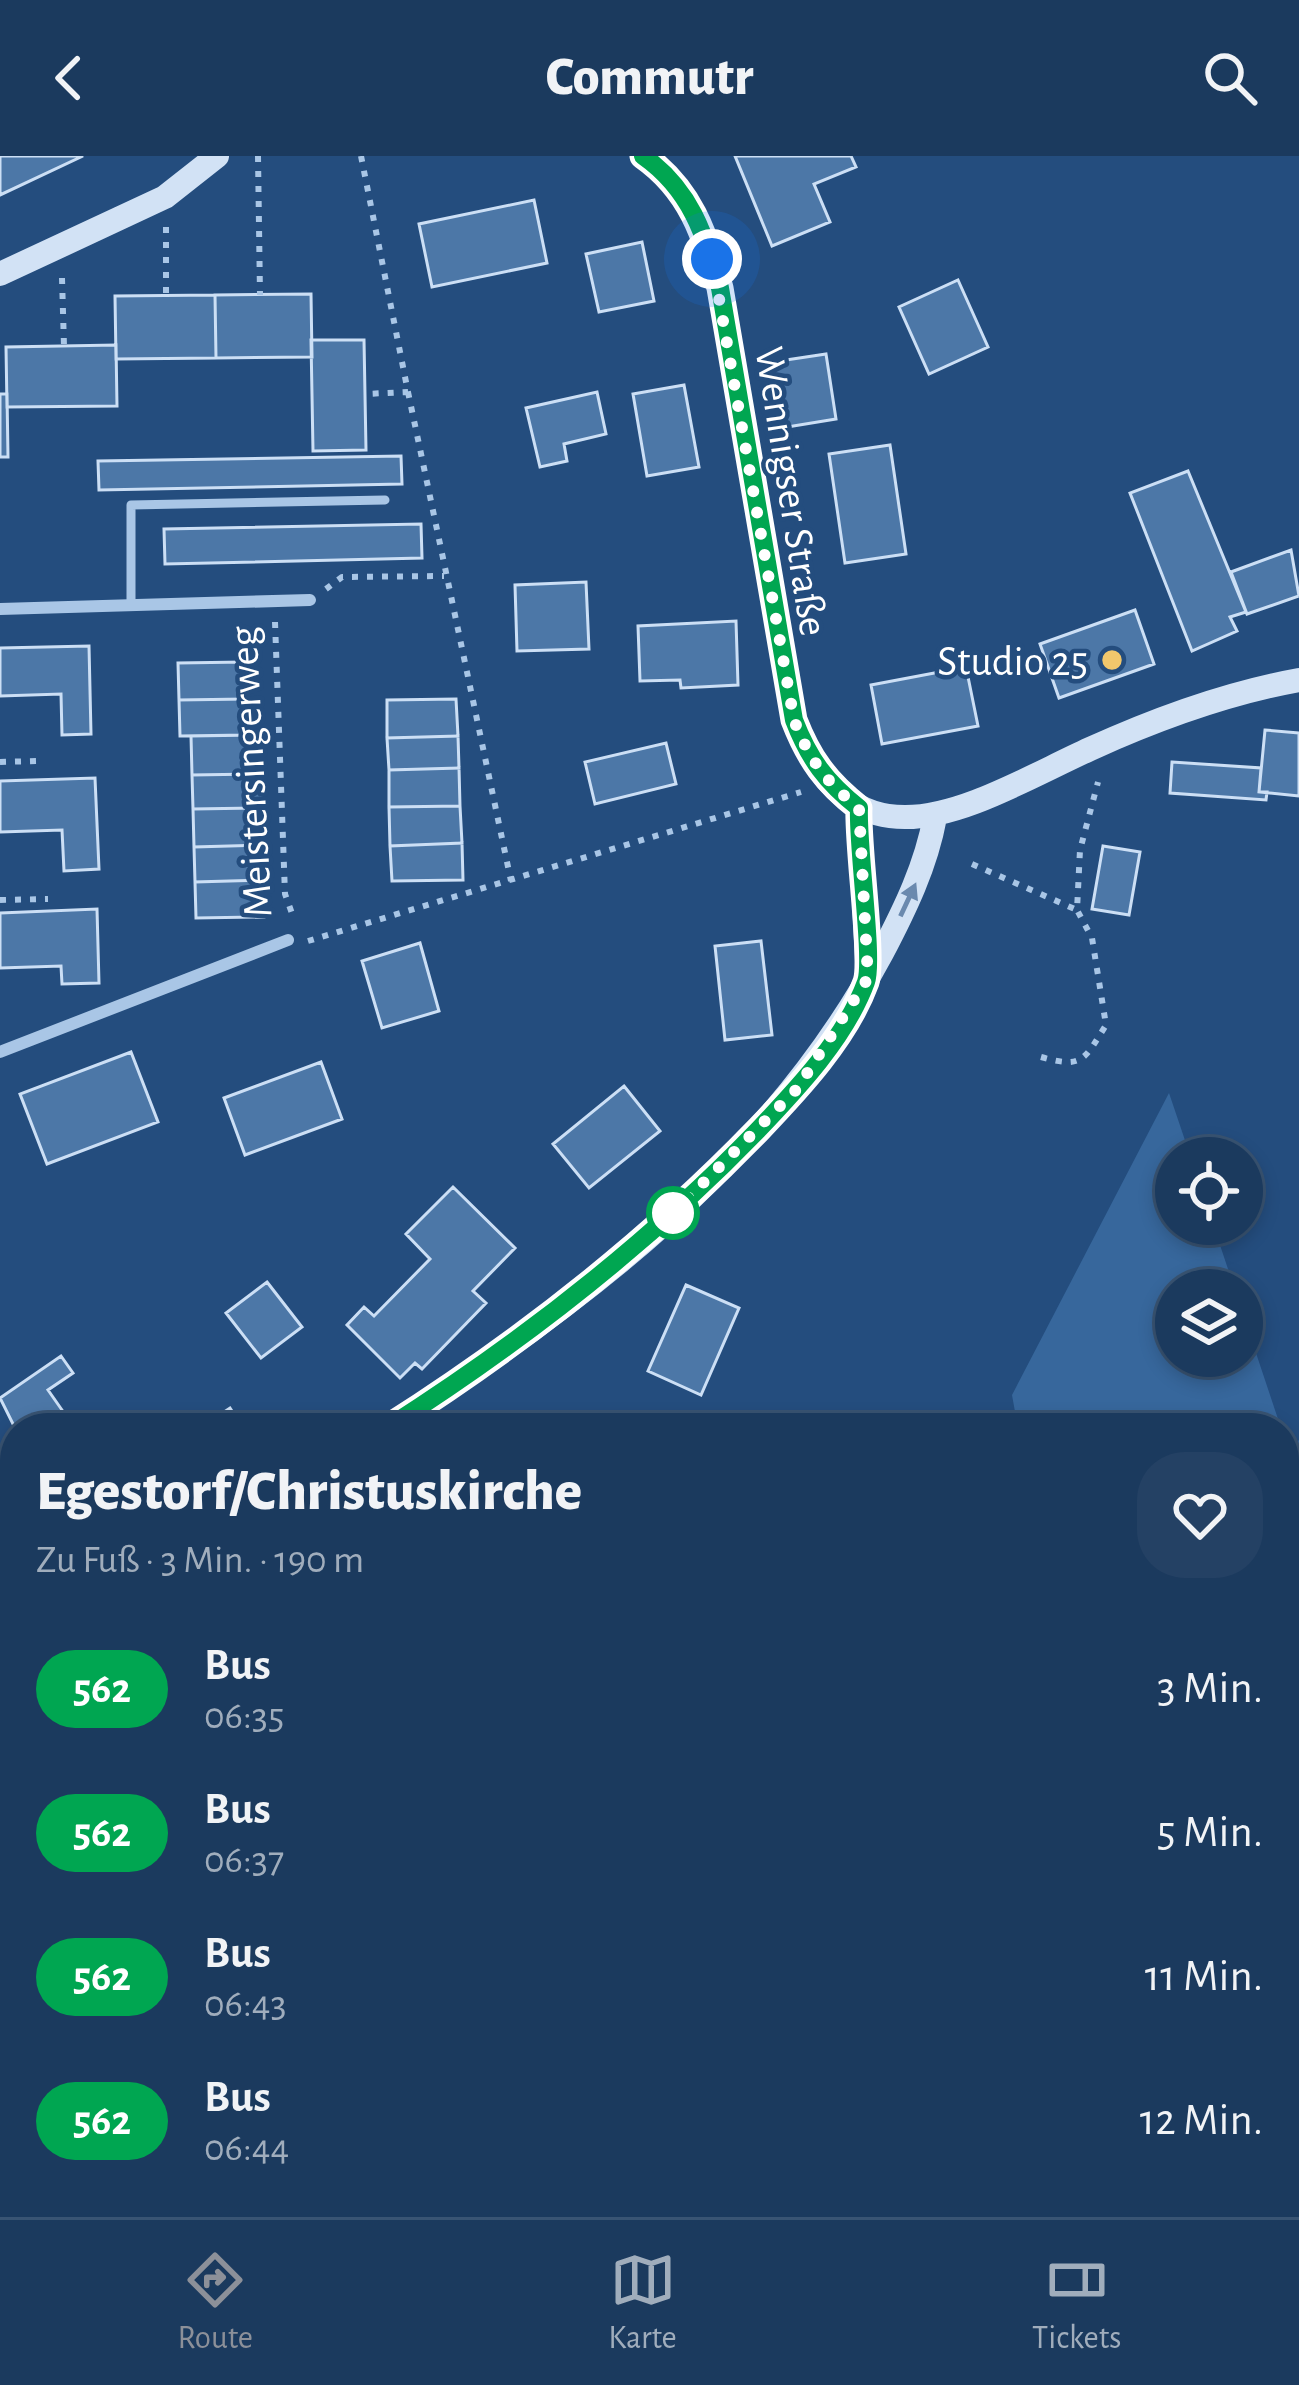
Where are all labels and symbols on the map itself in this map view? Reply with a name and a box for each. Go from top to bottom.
your location [682,229,742,289]
street label: Wennigser Straße [747,344,835,639]
street label: Meistersingerweg [222,625,280,919]
place label: Studio 25 [937,641,1088,683]
marker: Studio 25 [1099,647,1125,673]
one-way arrow [898,882,918,917]
unlabelled marker [648,1188,698,1238]

